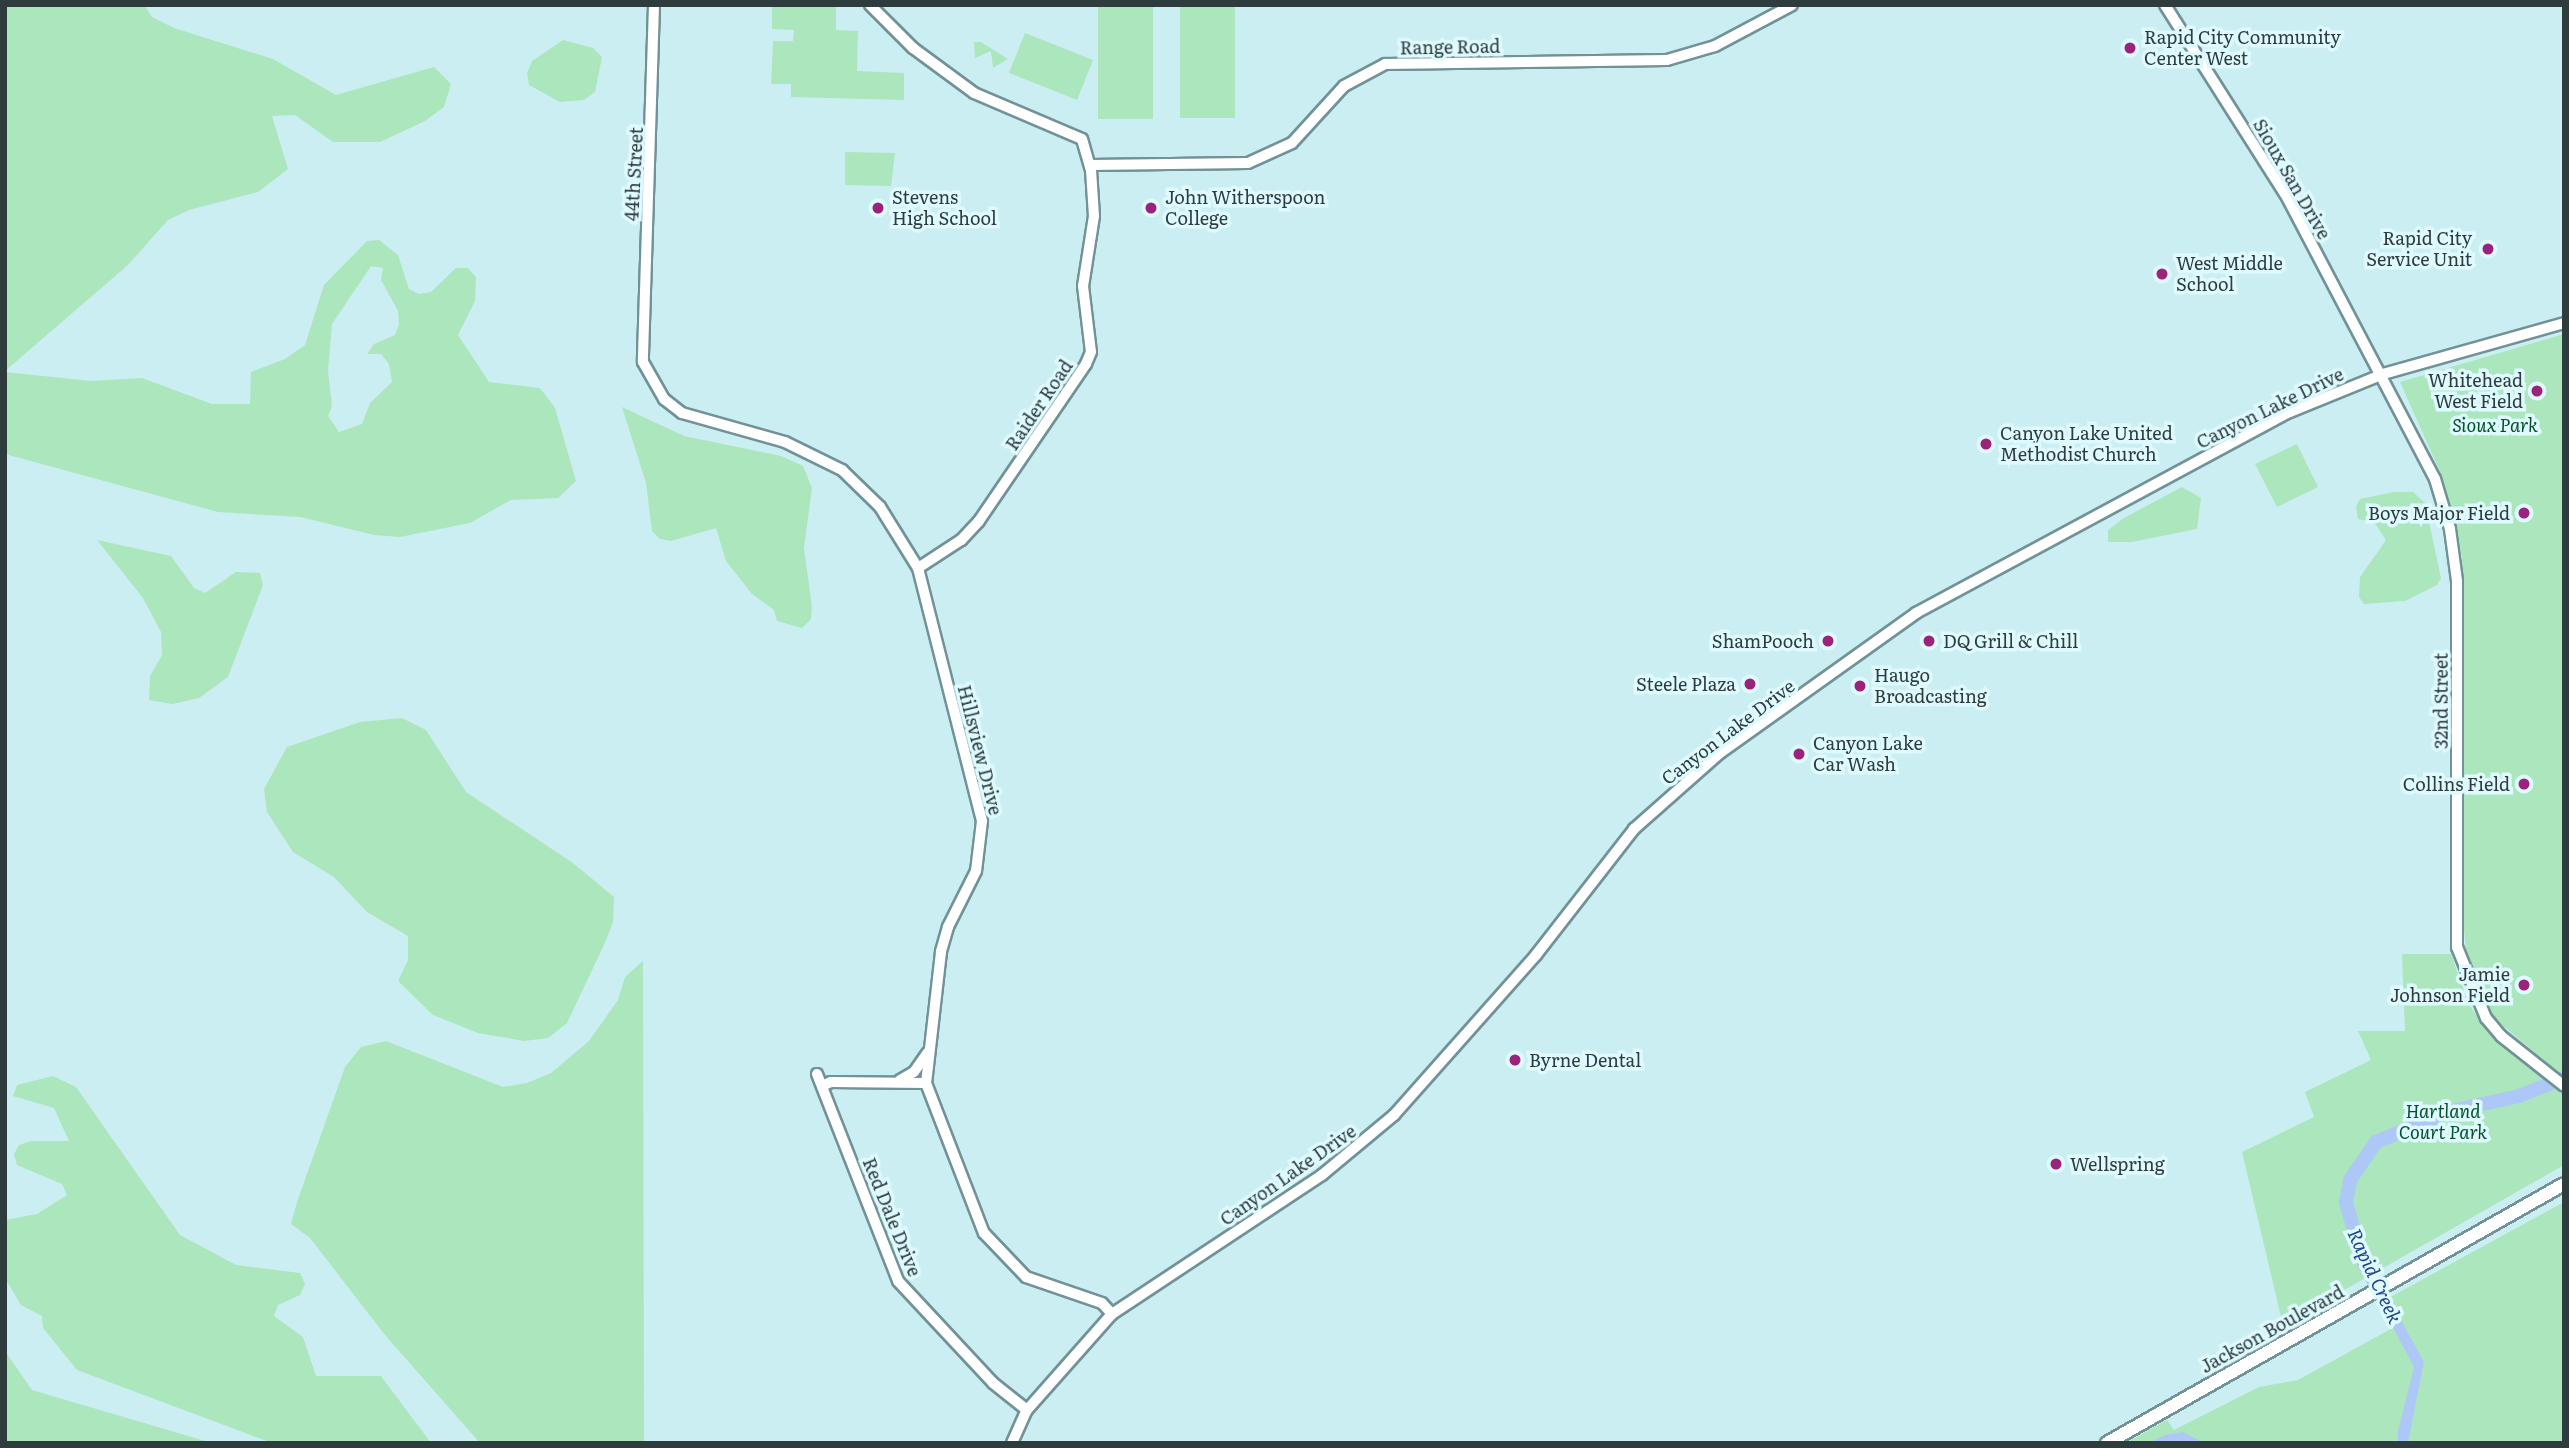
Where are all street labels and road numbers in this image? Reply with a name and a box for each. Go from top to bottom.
street label: Range Road [1400,35,1500,59]
street label: Sioux San Drive [2249,115,2335,243]
street label: 44th Street [621,126,647,222]
street label: Raider Road [1001,356,1077,454]
street label: Canyon Lake Drive [2193,363,2347,453]
street label: 32nd Street [2430,653,2452,749]
street label: Canyon Lake Drive [1657,675,1799,789]
street label: Hillsview Drive [953,683,1007,817]
street label: Canyon Lake Drive [1216,1120,1360,1230]
street label: Red Dale Drive [858,1155,926,1279]
street label: Jackson Boulevard [2197,1281,2347,1377]

